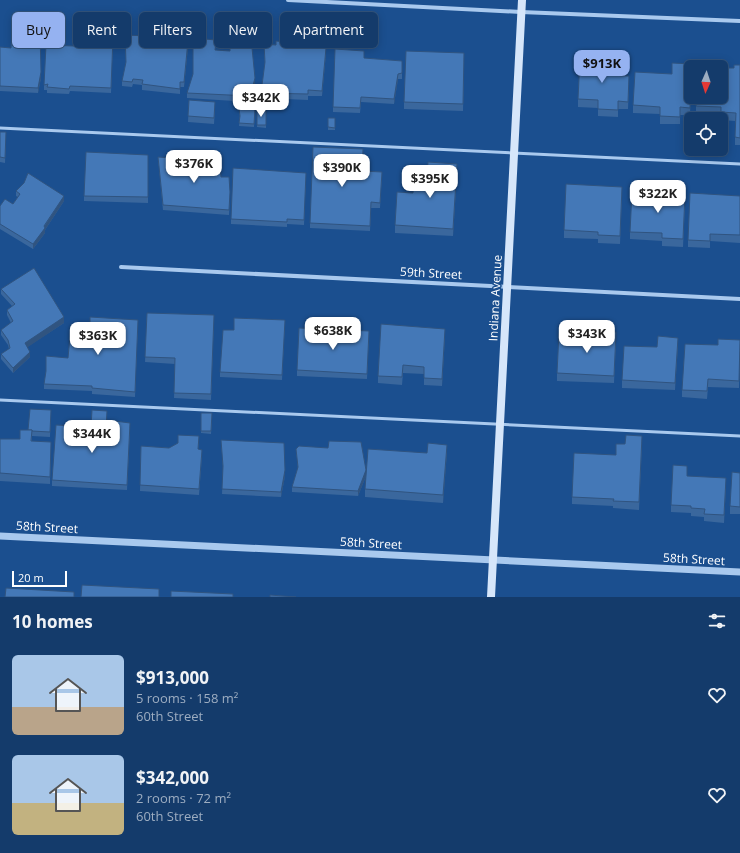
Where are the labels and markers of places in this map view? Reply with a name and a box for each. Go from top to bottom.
pin: $913K [574,50,630,84]
pin: $342K [233,84,289,118]
pin: $376K [166,150,222,184]
pin: $390K [314,154,370,188]
pin: $395K [402,165,458,199]
pin: $322K [630,180,686,214]
pin: $638K [305,317,361,351]
pin: $343K [559,320,615,354]
pin: $363K [70,322,126,356]
pin: $344K [64,420,120,454]

